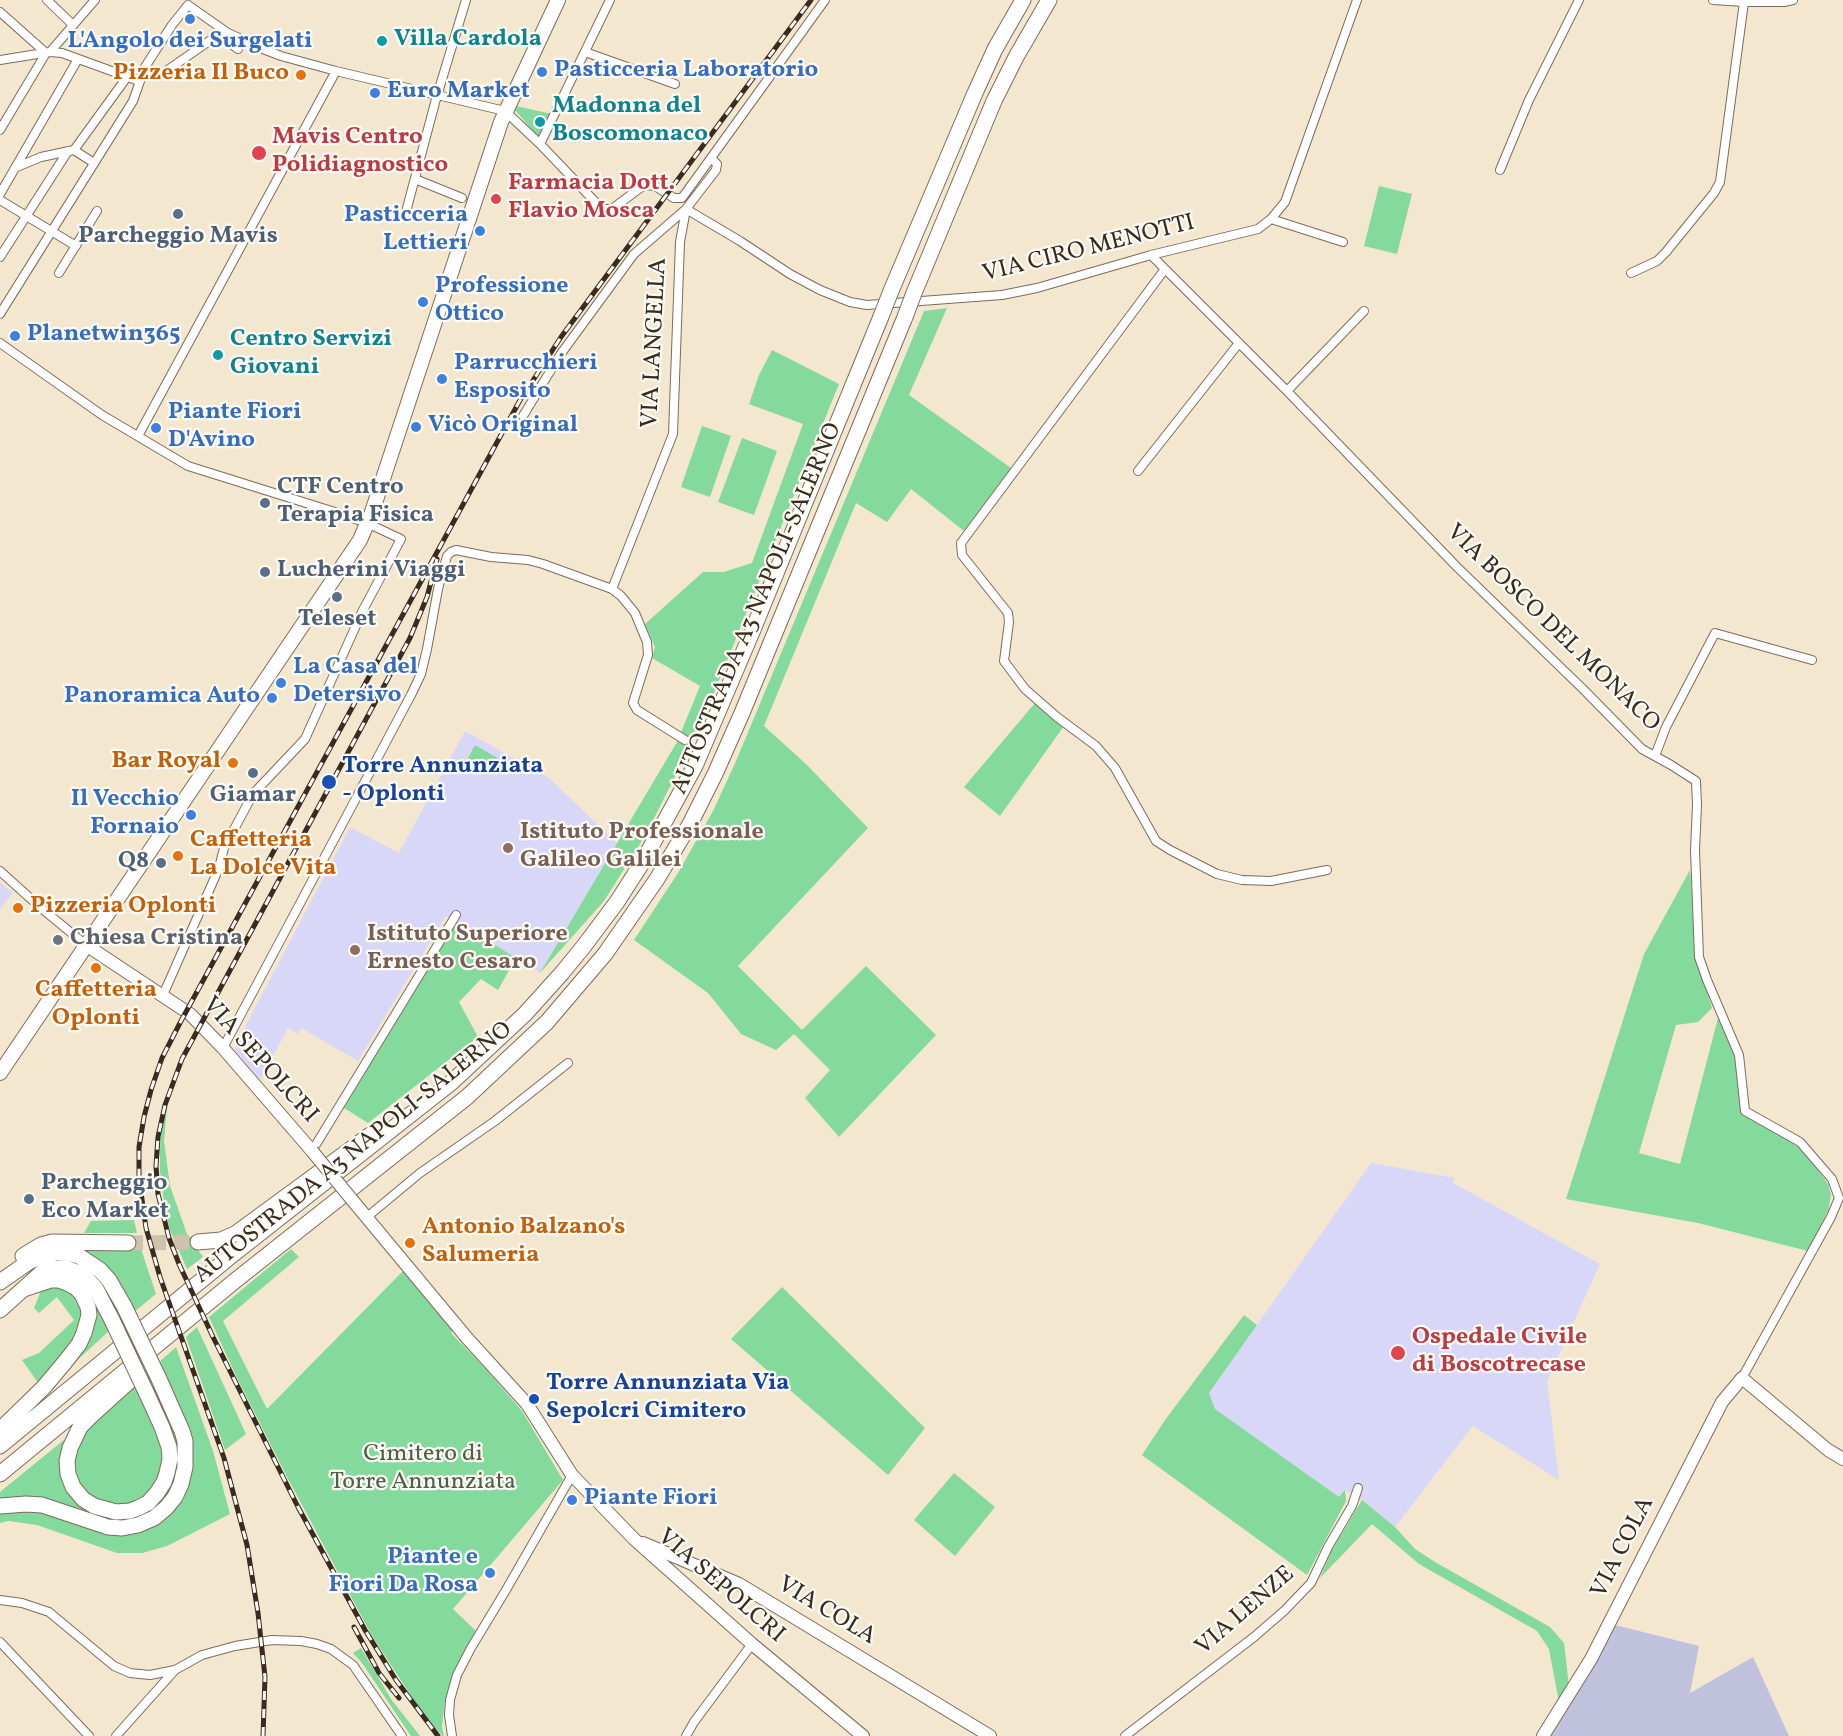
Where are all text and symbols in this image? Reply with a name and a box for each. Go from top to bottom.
marker: L'Angolo dei Surgelati [183,12,197,26]
place label: Villa Cardola [394,27,542,55]
place label: L'Angolo dei Surgelati [67,29,313,57]
marker: Villa Cardola [375,34,389,48]
place label: Pasticceria Laboratorio [554,58,818,86]
place label: Pizzeria Il Buco [113,61,289,89]
marker: Pasticceria Laboratorio [535,65,549,79]
marker: Pizzeria Il Buco [294,68,308,82]
place label: Euro Market [387,79,530,107]
marker: Euro Market [368,86,382,100]
place label: Madonna del Boscomonaco [552,94,708,150]
marker: Madonna del Boscomonaco [533,115,547,129]
place label: Mavis Centro Polidiagnostico [272,125,448,181]
marker: Mavis Centro Polidiagnostico [250,144,268,162]
place label: Farmacia Dott. Flavio Mosca [508,171,675,227]
marker: Farmacia Dott. Flavio Mosca [489,192,503,206]
place label: Pasticceria Lettieri [344,203,468,259]
marker: Parcheggio Mavis [171,207,185,221]
street label: VIA CIRO MENOTTI [980,210,1198,290]
place label: Parcheggio Mavis [78,224,278,252]
marker: Pasticceria Lettieri [473,224,487,238]
street label: VIA LANGELLA [637,257,675,429]
place label: Professione Ottico [435,274,568,330]
marker: Professione Ottico [416,295,430,309]
place label: Planetwin365 [27,322,180,350]
place label: Centro Servizi Giovani [230,327,392,383]
marker: Planetwin365 [8,329,22,343]
marker: Centro Servizi Giovani [211,348,225,362]
place label: Parrucchieri Esposito [454,351,598,407]
marker: Parrucchieri Esposito [435,372,449,386]
place label: Piante Fiori D'Avino [168,400,301,456]
place label: Vicò Original [428,413,578,441]
street label: AUTOSTRADA A3 NAPOLI-SALERNO [666,419,850,799]
marker: Vicò Original [409,420,423,434]
marker: Piante Fiori D'Avino [149,421,163,435]
place label: CTF Centro Terapia Fisica [277,475,434,531]
marker: CTF Centro Terapia Fisica [258,496,272,510]
street label: VIA BOSCO DEL MONACO [1439,519,1665,739]
place label: Lucherini Viaggi [277,558,466,586]
marker: Lucherini Viaggi [258,565,272,579]
marker: Teleset [330,590,344,604]
place label: Teleset [298,607,376,635]
place label: La Casa del Detersivo [293,655,418,711]
marker: La Casa del Detersivo [274,676,288,690]
place label: Panoramica Auto [64,684,260,712]
marker: Panoramica Auto [265,691,279,705]
place label: Bar Royal [111,749,221,777]
place label: Torre Annunziata - Oplonti [342,754,543,810]
marker: Bar Royal [226,756,240,770]
marker: Giamar [246,766,260,780]
marker: Torre Annunziata - Oplonti [320,773,338,791]
place label: Giamar [210,783,296,811]
place label: Il Vecchio Fornaio [71,787,179,843]
marker: Il Vecchio Fornaio [184,808,198,822]
place label: Istituto Professionale Galileo Galilei [520,820,764,876]
place label: Caffetteria La Dolce Vita [190,828,336,884]
marker: Istituto Professionale Galileo Galilei [501,841,515,855]
place label: Q8 [118,849,149,877]
marker: Caffetteria La Dolce Vita [171,849,185,863]
marker: Q8 [154,856,168,870]
place label: Pizzeria Oplonti [30,894,216,922]
marker: Pizzeria Oplonti [11,901,25,915]
place label: Istituto Superiore Ernesto Cesaro [367,922,568,978]
place label: Chiesa Cristina [70,926,243,954]
marker: Chiesa Cristina [51,933,65,947]
marker: Istituto Superiore Ernesto Cesaro [348,943,362,957]
marker: Caffetteria Oplonti [89,961,103,975]
place label: Caffetteria Oplonti [35,978,157,1034]
street label: VIA SEPOLCRI [195,992,323,1130]
street label: AUTOSTRADA A3 NAPOLI-SALERNO [189,1017,519,1291]
place label: Parcheggio Eco Market [41,1171,169,1227]
marker: Parcheggio Eco Market [22,1192,36,1206]
place label: Antonio Balzano's Salumeria [422,1215,625,1271]
marker: Antonio Balzano's Salumeria [403,1236,417,1250]
place label: Ospedale Civile di Boscotrecase [1412,1325,1587,1381]
marker: Ospedale Civile di Boscotrecase [1389,1344,1407,1362]
place label: Torre Annunziata Via Sepolcri Cimitero [546,1371,789,1427]
marker: Torre Annunziata Via Sepolcri Cimitero [527,1392,541,1406]
park label: Cimitero di Torre Annunziata [330,1442,516,1498]
place label: Piante Fiori [584,1486,717,1514]
marker: Piante Fiori [565,1493,579,1507]
street label: VIA COLA [1586,1493,1662,1603]
street label: VIA SEPOLCRI [650,1524,790,1650]
place label: Piante e Fiori Da Rosa [328,1545,478,1601]
street label: VIA LENZE [1191,1561,1301,1663]
marker: Piante e Fiori Da Rosa [483,1566,497,1580]
street label: VIA COLA [772,1571,880,1653]

